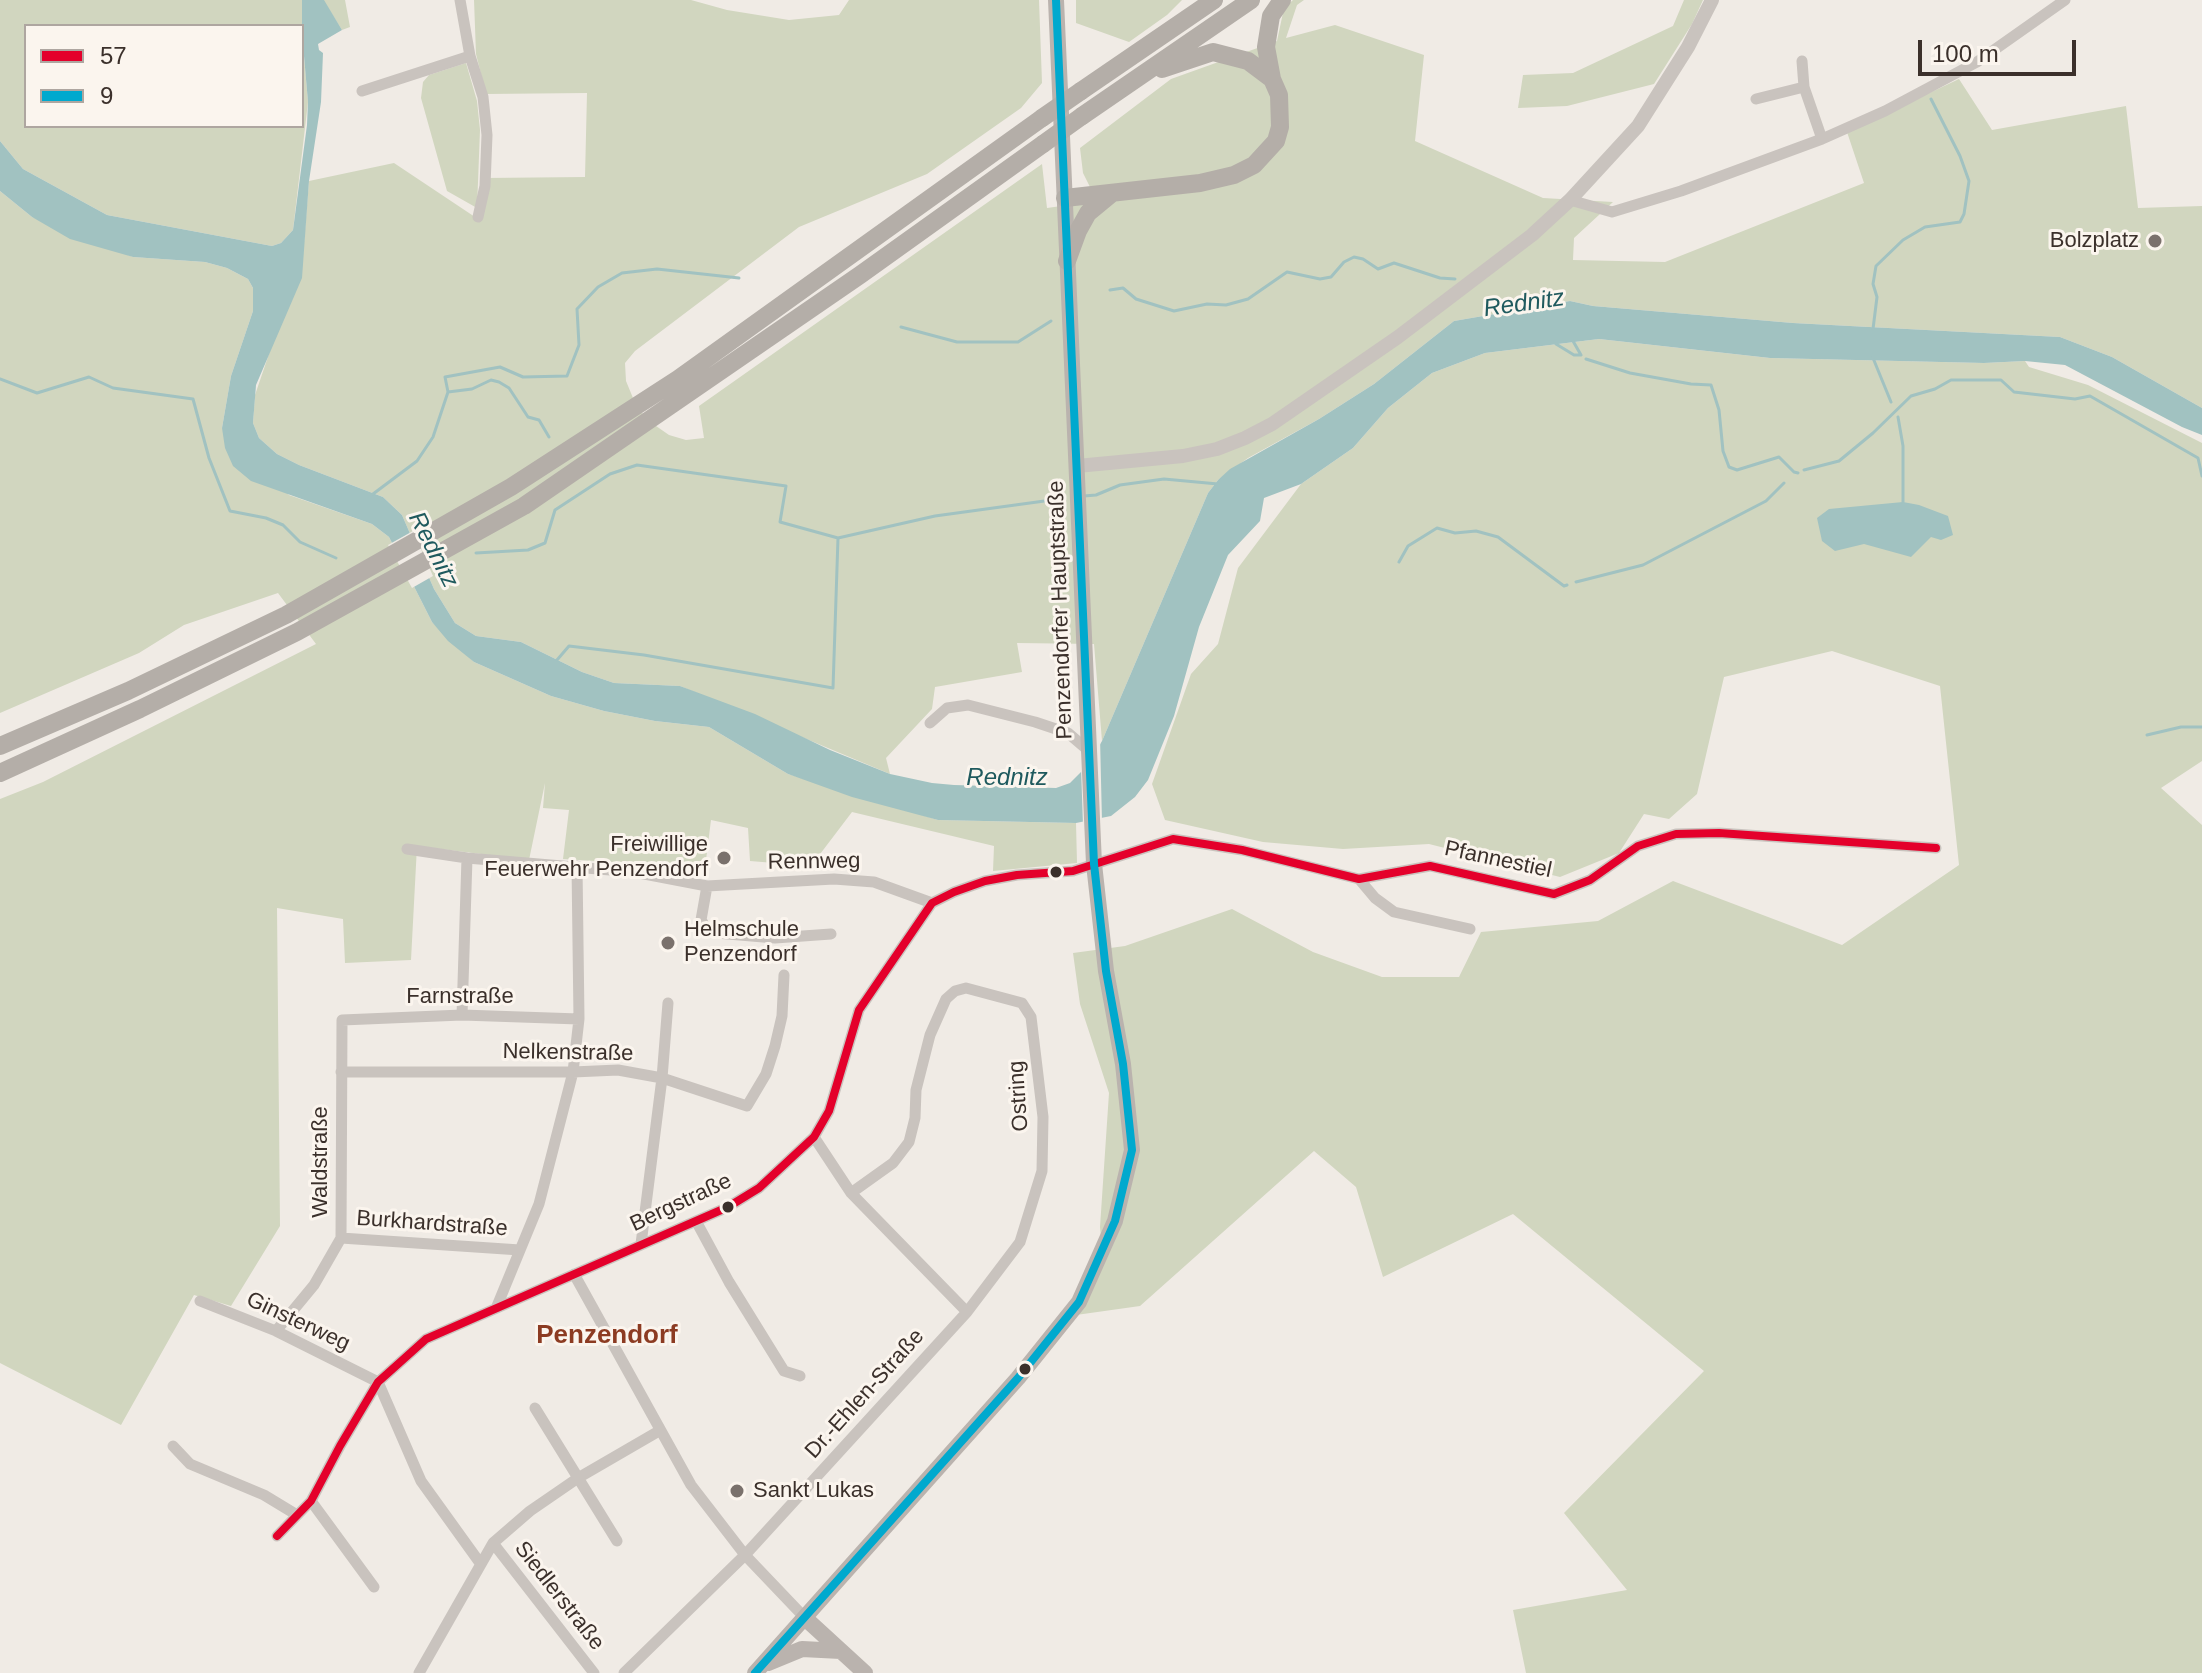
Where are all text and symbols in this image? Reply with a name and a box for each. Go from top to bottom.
legend [24,24,304,128]
scale bar [1922,24,2080,74]
text: 100 m [1932,40,1999,67]
text: 57 [100,42,127,69]
text: 9 [100,82,113,109]
place label: Bolzplatz [2050,228,2139,254]
marker: Bolzplatz [2146,232,2164,250]
water label: Rednitz [1482,284,1566,324]
street label: Penzendorfer Hauptstraße [1043,480,1079,740]
water label: Rednitz [402,507,464,593]
water label: Rednitz [966,764,1048,792]
place label: Freiwillige Feuerwehr Penzendorf [484,832,708,884]
street label: Pfannestiel [1442,836,1554,884]
street label: Rennweg [767,848,861,876]
marker: Freiwillige Feuerwehr Penzendorf [715,849,733,867]
unlabelled marker [1048,864,1064,880]
place label: Helmschule Penzendorf [684,917,799,968]
marker: Helmschule Penzendorf [659,934,677,952]
street label: Farnstraße [406,984,514,1010]
street label: Nelkenstraße [502,1039,634,1067]
street label: Ostring [1003,1060,1035,1132]
street label: Waldstraße [308,1106,334,1218]
street label: Bergstraße [626,1168,736,1238]
unlabelled marker [720,1199,736,1215]
street label: Burkhardstraße [355,1206,509,1242]
street label: Ginsterweg [242,1287,354,1357]
district label: Penzendorf [536,1320,678,1352]
street label: Dr.-Ehlen-Straße [800,1324,930,1464]
unlabelled marker [1017,1361,1033,1377]
place label: Sankt Lukas [753,1478,874,1504]
marker: Sankt Lukas [728,1482,746,1500]
street label: Siedlerstraße [508,1536,610,1656]

